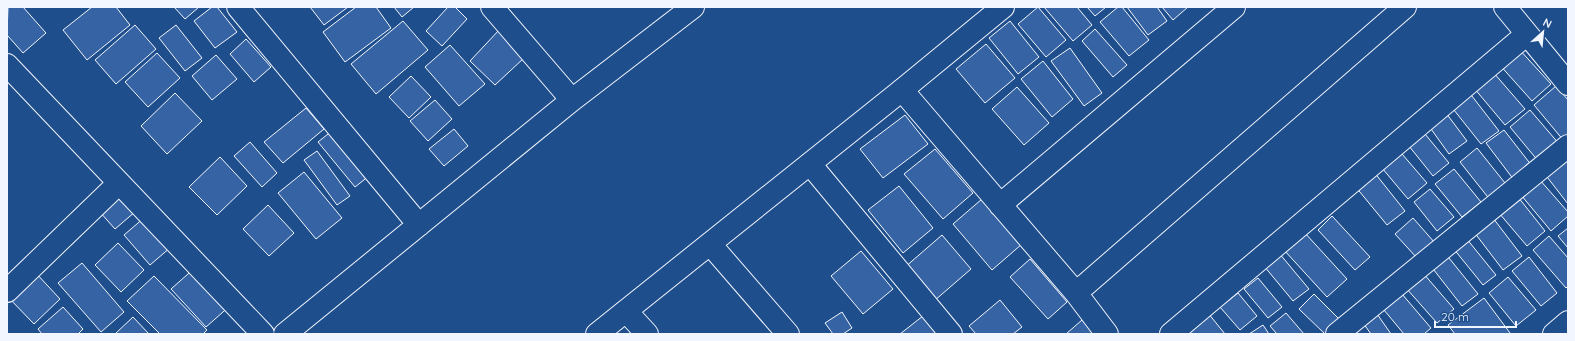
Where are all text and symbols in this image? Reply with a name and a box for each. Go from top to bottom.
north arrow [1523,12,1563,52]
text: N [1541,15,1554,31]
scale bar [1435,303,1516,329]
text: 20 m [1441,309,1469,324]

